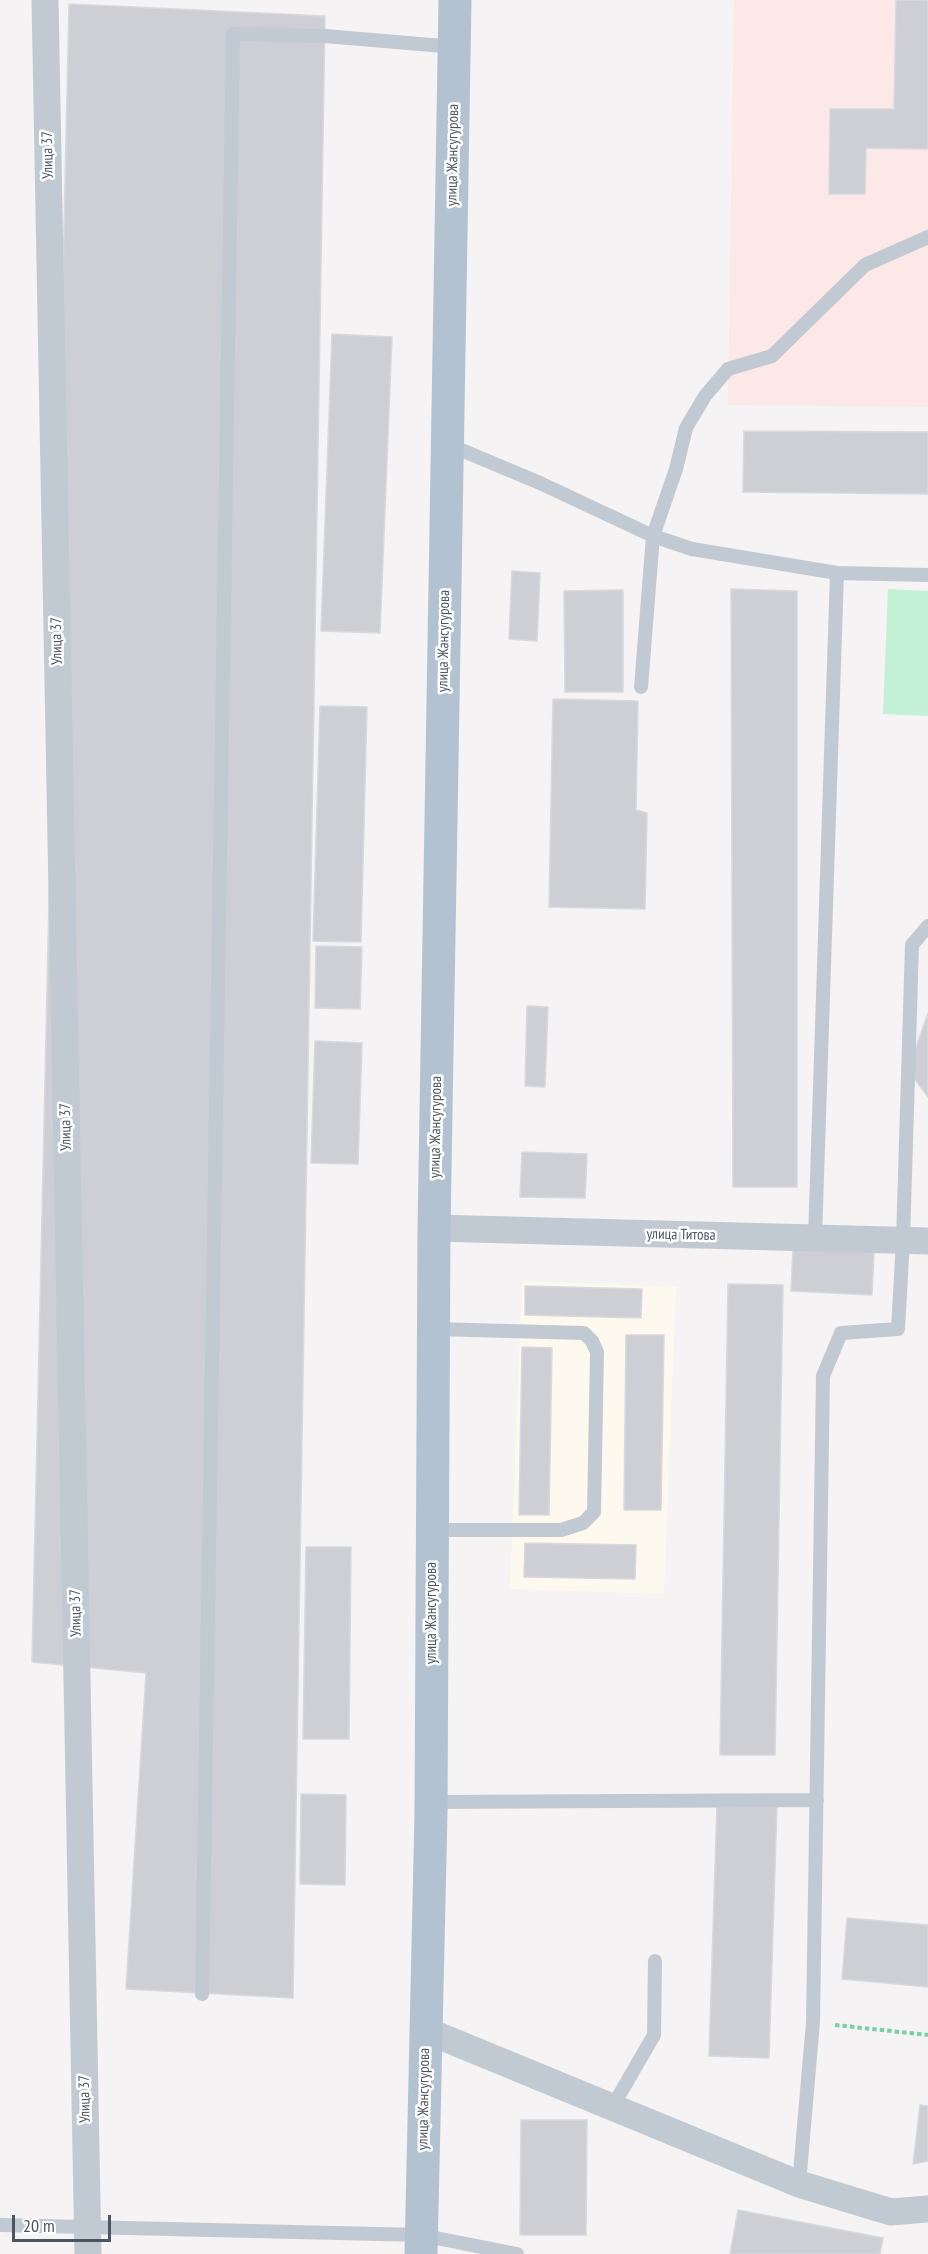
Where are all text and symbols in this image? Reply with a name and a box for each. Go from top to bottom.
street label: улица Жансугурова [443,104,463,206]
street label: Улица 37 [39,131,57,179]
street label: улица Жансугурова [434,590,454,692]
street label: Улица 37 [48,617,66,665]
street label: улица Жансугурова [426,1076,446,1178]
street label: Улица 37 [57,1103,75,1151]
street label: улица Титова [646,1225,716,1245]
street label: улица Жансугурова [423,1562,441,1664]
street label: Улица 37 [67,1589,85,1637]
street label: улица Жансугурова [414,2048,434,2150]
street label: Улица 37 [76,2075,94,2123]
scale bar [15,2203,114,2241]
text: 20 m [23,2214,55,2237]

